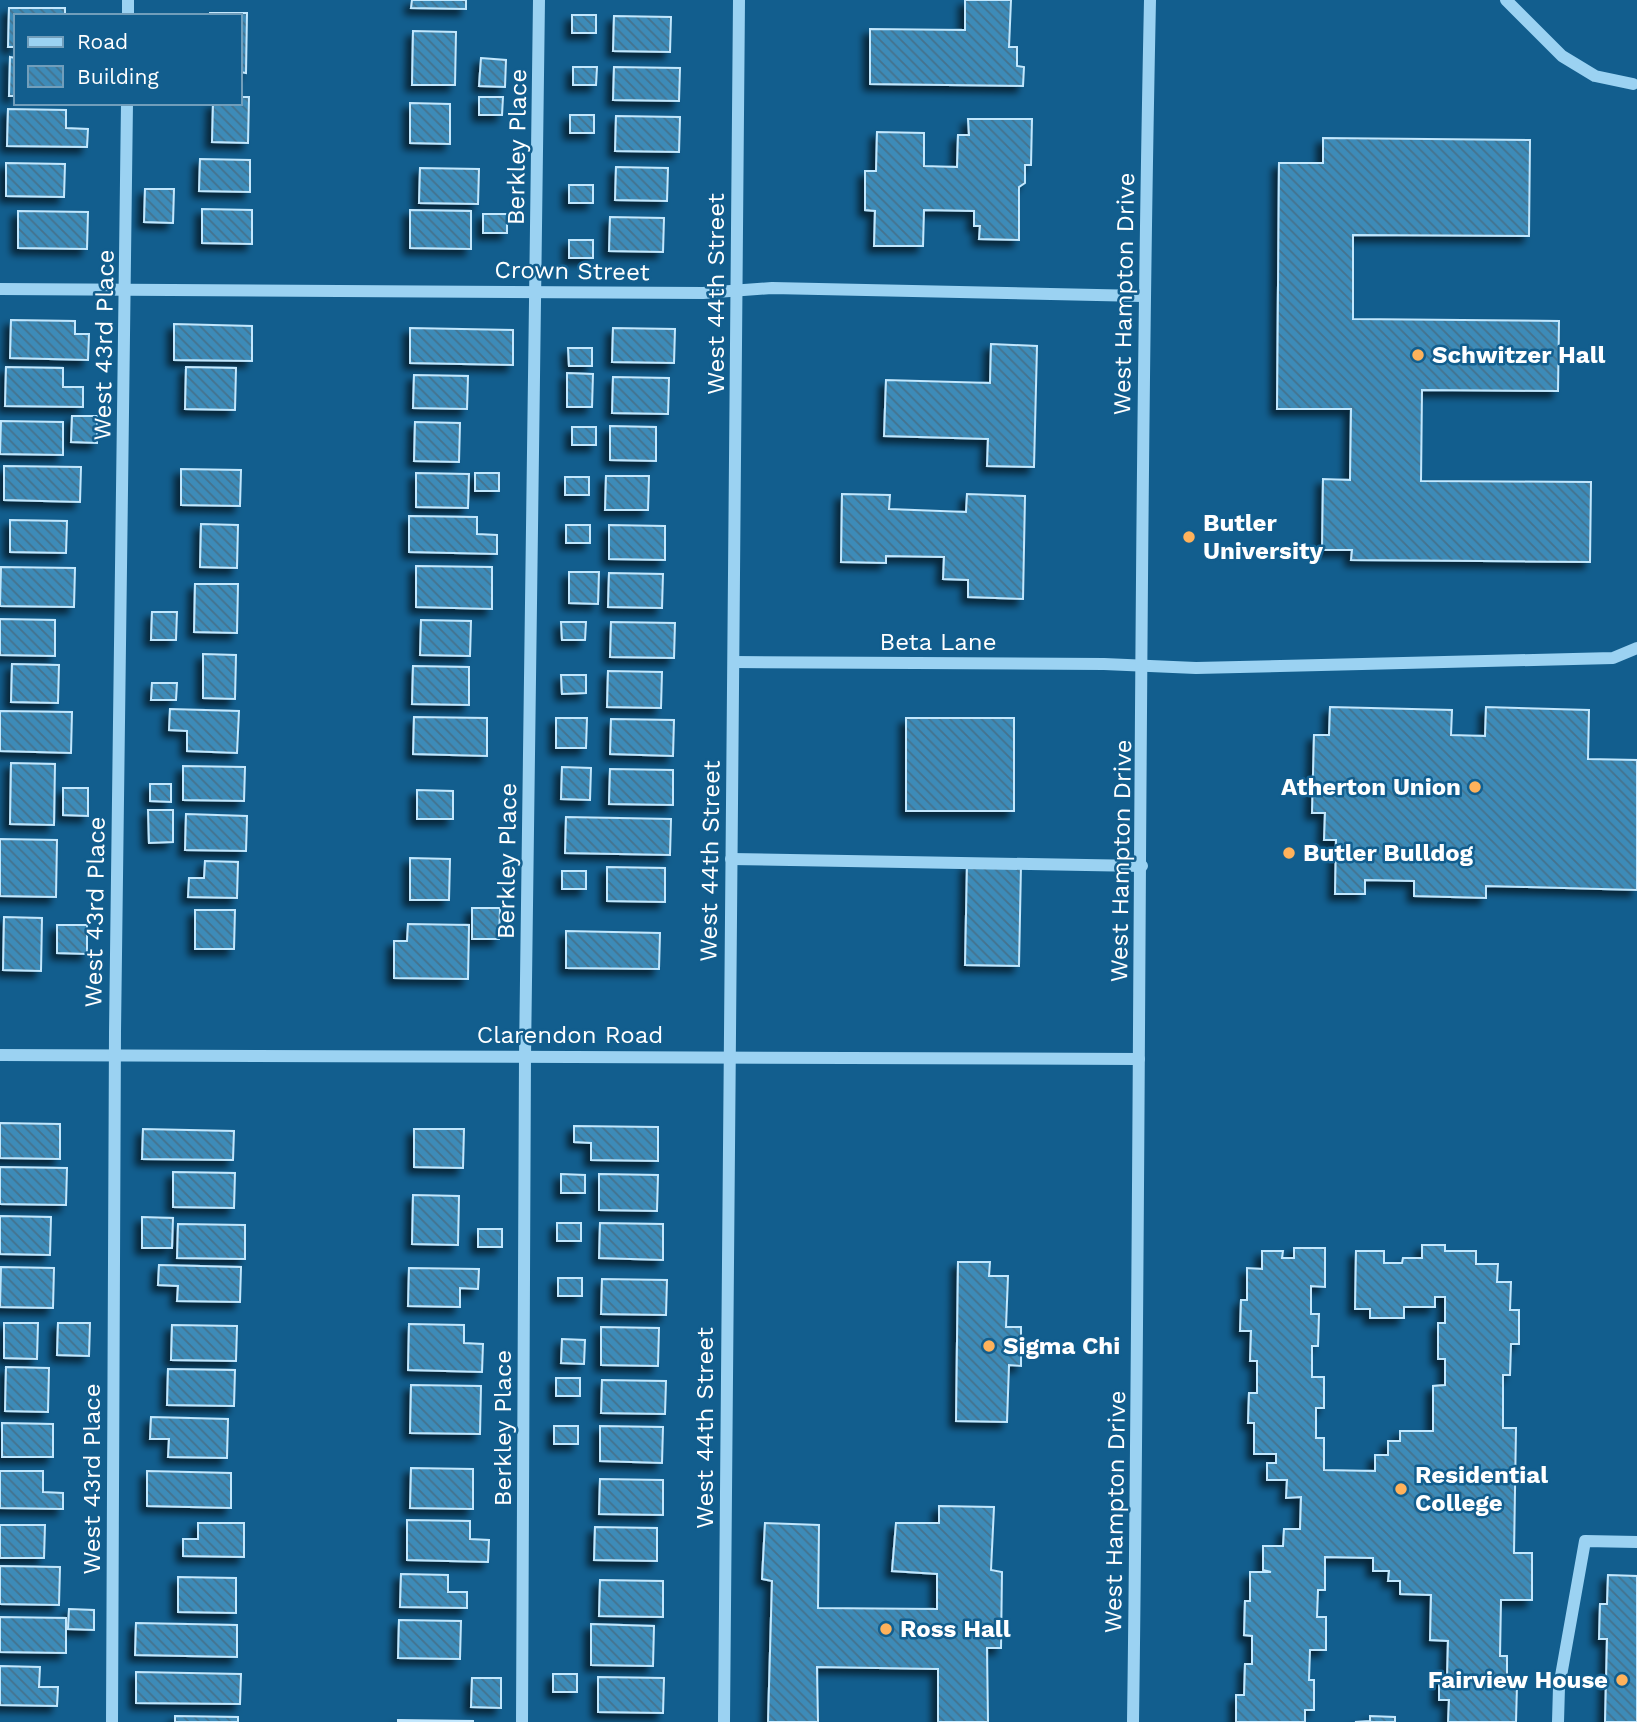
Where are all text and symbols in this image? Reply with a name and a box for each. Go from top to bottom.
legend [14,14,242,105]
text: Road [77,29,128,54]
text: Building [77,64,159,89]
street label: Berkley Place [502,69,532,225]
street label: West Hampton Drive [1108,172,1140,416]
street label: West 44th Street [702,193,730,395]
street label: West 43rd Place [88,249,120,441]
street label: Crown Street [494,256,650,286]
place label: Schwitzer Hall [1432,341,1605,369]
marker: Schwitzer Hall [1410,347,1426,363]
place label: Butler University [1203,509,1323,565]
marker: Butler University [1181,529,1197,545]
street label: Beta Lane [879,628,997,656]
street label: West Hampton Drive [1105,739,1137,983]
street label: West 44th Street [694,760,726,962]
place label: Atherton Union [1281,773,1461,801]
marker: Atherton Union [1467,779,1483,795]
street label: Berkley Place [492,783,522,939]
street label: West 43rd Place [79,816,111,1008]
place label: Butler Bulldog [1303,839,1474,867]
marker: Butler Bulldog [1281,845,1297,861]
street label: Clarendon Road [477,1021,663,1049]
street label: West 44th Street [691,1327,719,1529]
place label: Sigma Chi [1003,1332,1120,1360]
marker: Sigma Chi [981,1338,997,1354]
street label: Berkley Place [489,1350,517,1506]
street label: West 43rd Place [78,1383,106,1575]
street label: West Hampton Drive [1099,1390,1131,1634]
place label: Residential College [1415,1461,1548,1517]
marker: Residential College [1393,1481,1409,1497]
place label: Ross Hall [900,1615,1011,1643]
marker: Ross Hall [878,1621,894,1637]
place label: Fairview House [1428,1666,1608,1694]
marker: Fairview House [1614,1672,1630,1688]

